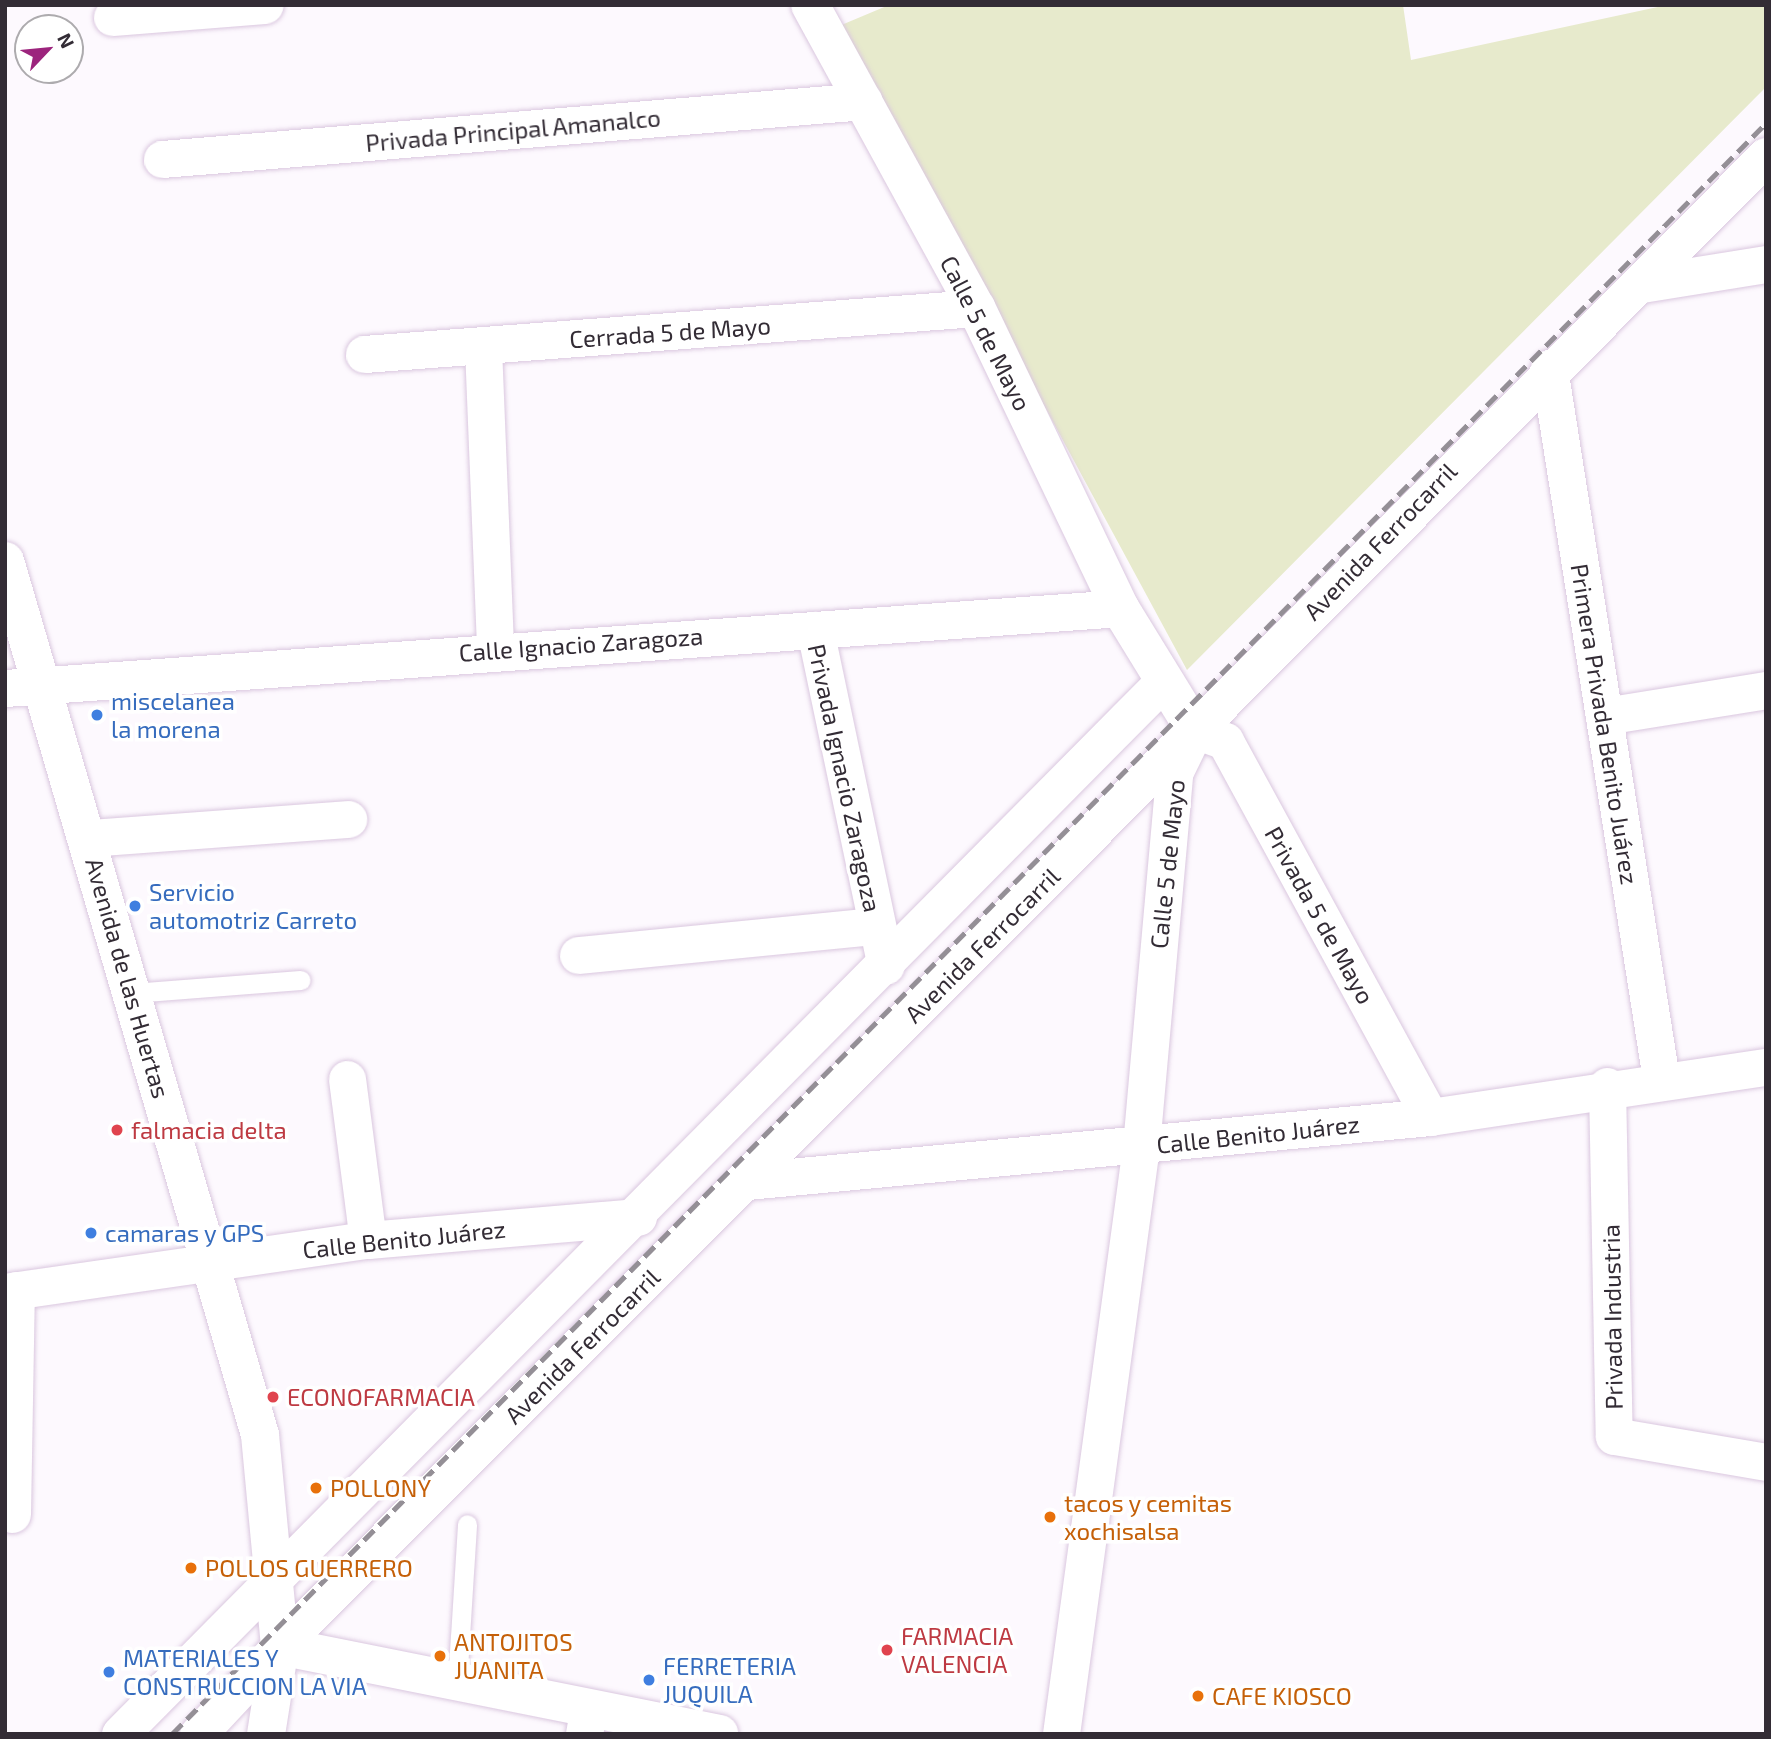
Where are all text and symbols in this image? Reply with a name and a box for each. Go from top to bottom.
north arrow [14,14,84,84]
text: N [53,29,80,52]
street label: Privada Principal Amanalco [364,103,662,157]
street label: Calle 5 de Mayo [935,251,1037,415]
street label: Cerrada 5 de Mayo [568,311,772,353]
street label: Avenida Ferrocarril [1298,456,1462,626]
street label: Primera Privada Benito Juárez [1565,561,1645,887]
street label: Calle Ignacio Zaragoza [458,621,704,667]
street label: Privada Ignacio Zaragoza [803,641,887,915]
place label: miscelanea la morena [111,687,235,743]
marker: miscelanea la morena [89,707,105,723]
street label: Calle 5 de Mayo [1144,778,1190,950]
street label: Privada 5 de Mayo [1259,821,1381,1009]
street label: Avenida de las Huertas [80,855,176,1101]
street label: Avenida Ferrocarril [899,862,1065,1028]
place label: Servicio automotriz Carreto [149,878,357,934]
marker: Servicio automotriz Carreto [127,898,143,914]
street label: Calle Benito Juárez [1155,1109,1361,1159]
place label: falmacia delta [131,1116,287,1144]
marker: falmacia delta [109,1122,125,1138]
street label: Calle Benito Juárez [301,1214,507,1264]
place label: camaras y GPS [105,1219,265,1247]
street label: Privada Industria [1596,1224,1628,1410]
marker: camaras y GPS [83,1225,99,1241]
street label: Avenida Ferrocarril [499,1263,665,1429]
place label: ECONOFARMACIA [287,1383,475,1411]
marker: ECONOFARMACIA [265,1389,281,1405]
place label: POLLONY [330,1474,431,1502]
marker: POLLONY [308,1480,324,1496]
place label: tacos y cemitas xochisalsa [1064,1489,1233,1545]
marker: tacos y cemitas xochisalsa [1042,1509,1058,1525]
place label: POLLOS GUERRERO [205,1554,413,1582]
marker: POLLOS GUERRERO [183,1560,199,1576]
place label: FARMACIA VALENCIA [901,1622,1013,1678]
place label: ANTOJITOS JUANITA [454,1628,573,1684]
marker: FARMACIA VALENCIA [879,1642,895,1658]
place label: MATERIALES Y CONSTRUCCION LA VIA [123,1644,368,1700]
marker: ANTOJITOS JUANITA [432,1648,448,1664]
place label: FERRETERIA JUQUILA [663,1652,796,1708]
marker: MATERIALES Y CONSTRUCCION LA VIA [101,1664,117,1680]
marker: FERRETERIA JUQUILA [641,1672,657,1688]
place label: CAFE KIOSCO [1212,1682,1352,1710]
marker: CAFE KIOSCO [1190,1688,1206,1704]

